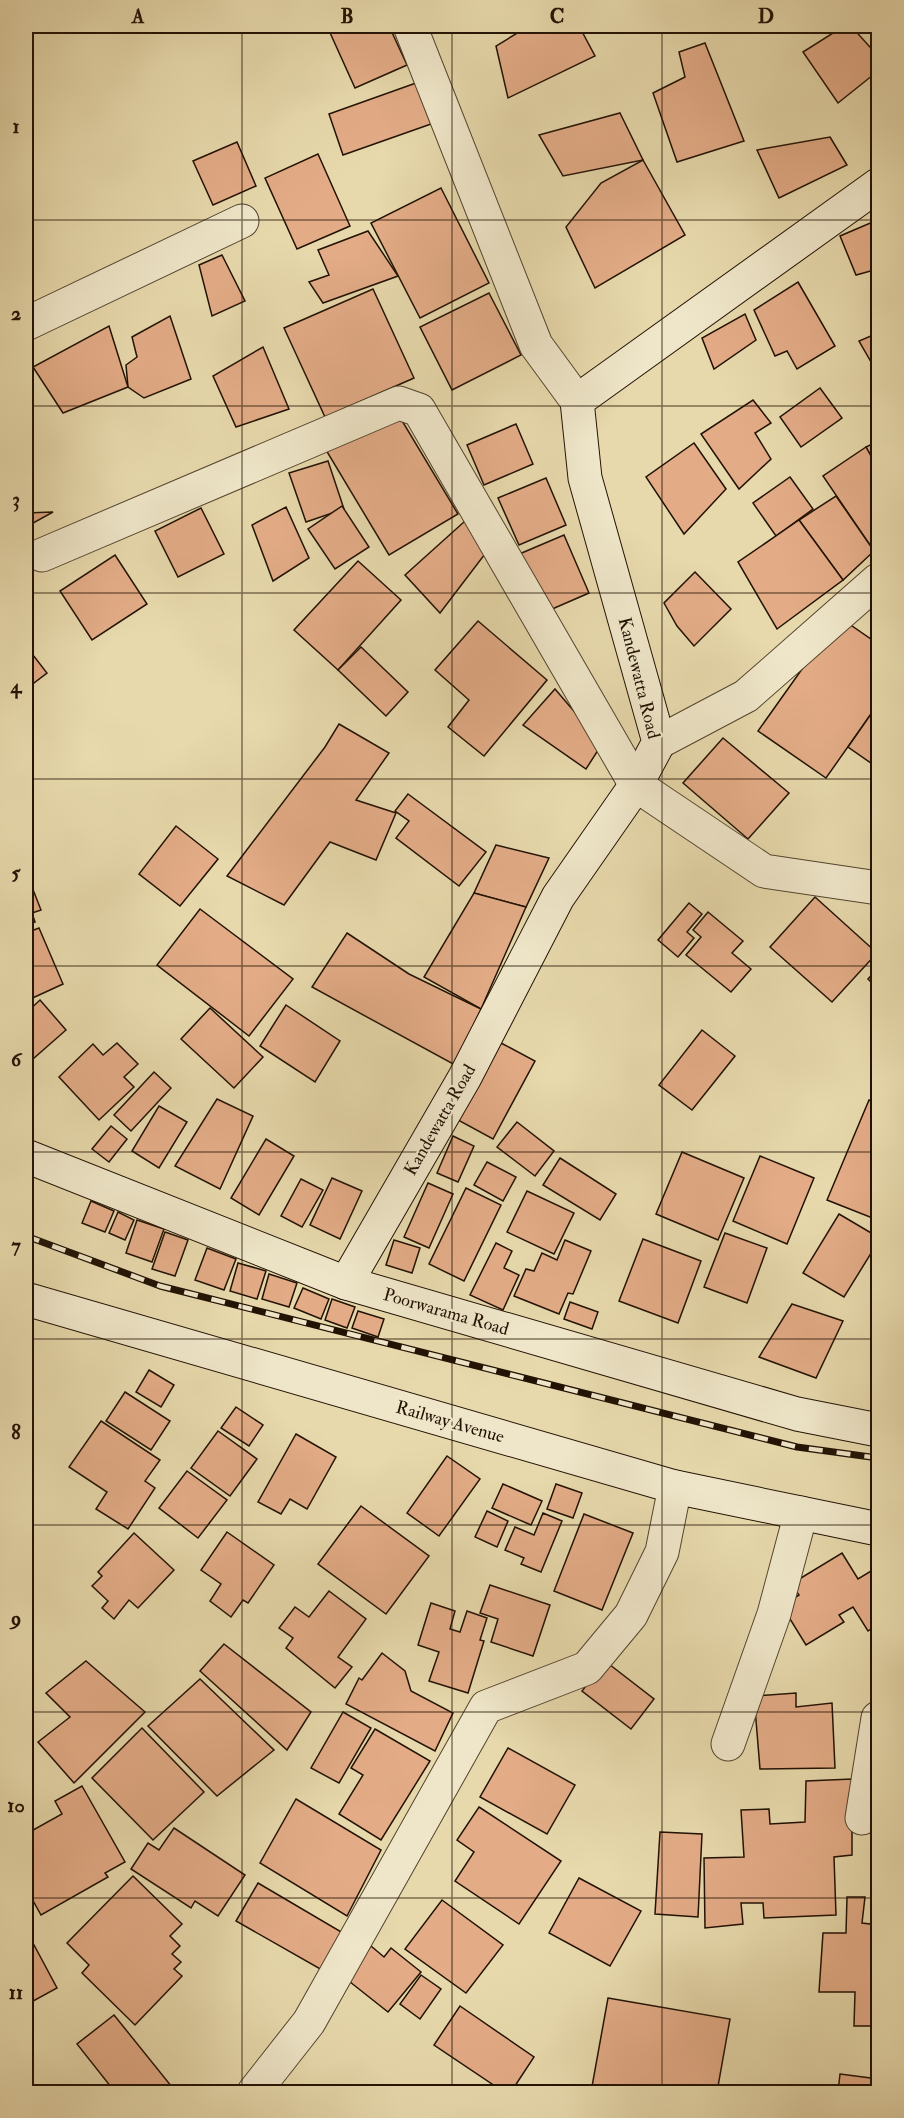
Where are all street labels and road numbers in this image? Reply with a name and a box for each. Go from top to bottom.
street label: Kandewatta Road [613,615,665,741]
street label: Kandewatta Road [399,1060,481,1180]
street label: Poorwarama Road [381,1283,511,1341]
street label: Railway Avenue [393,1396,507,1449]

